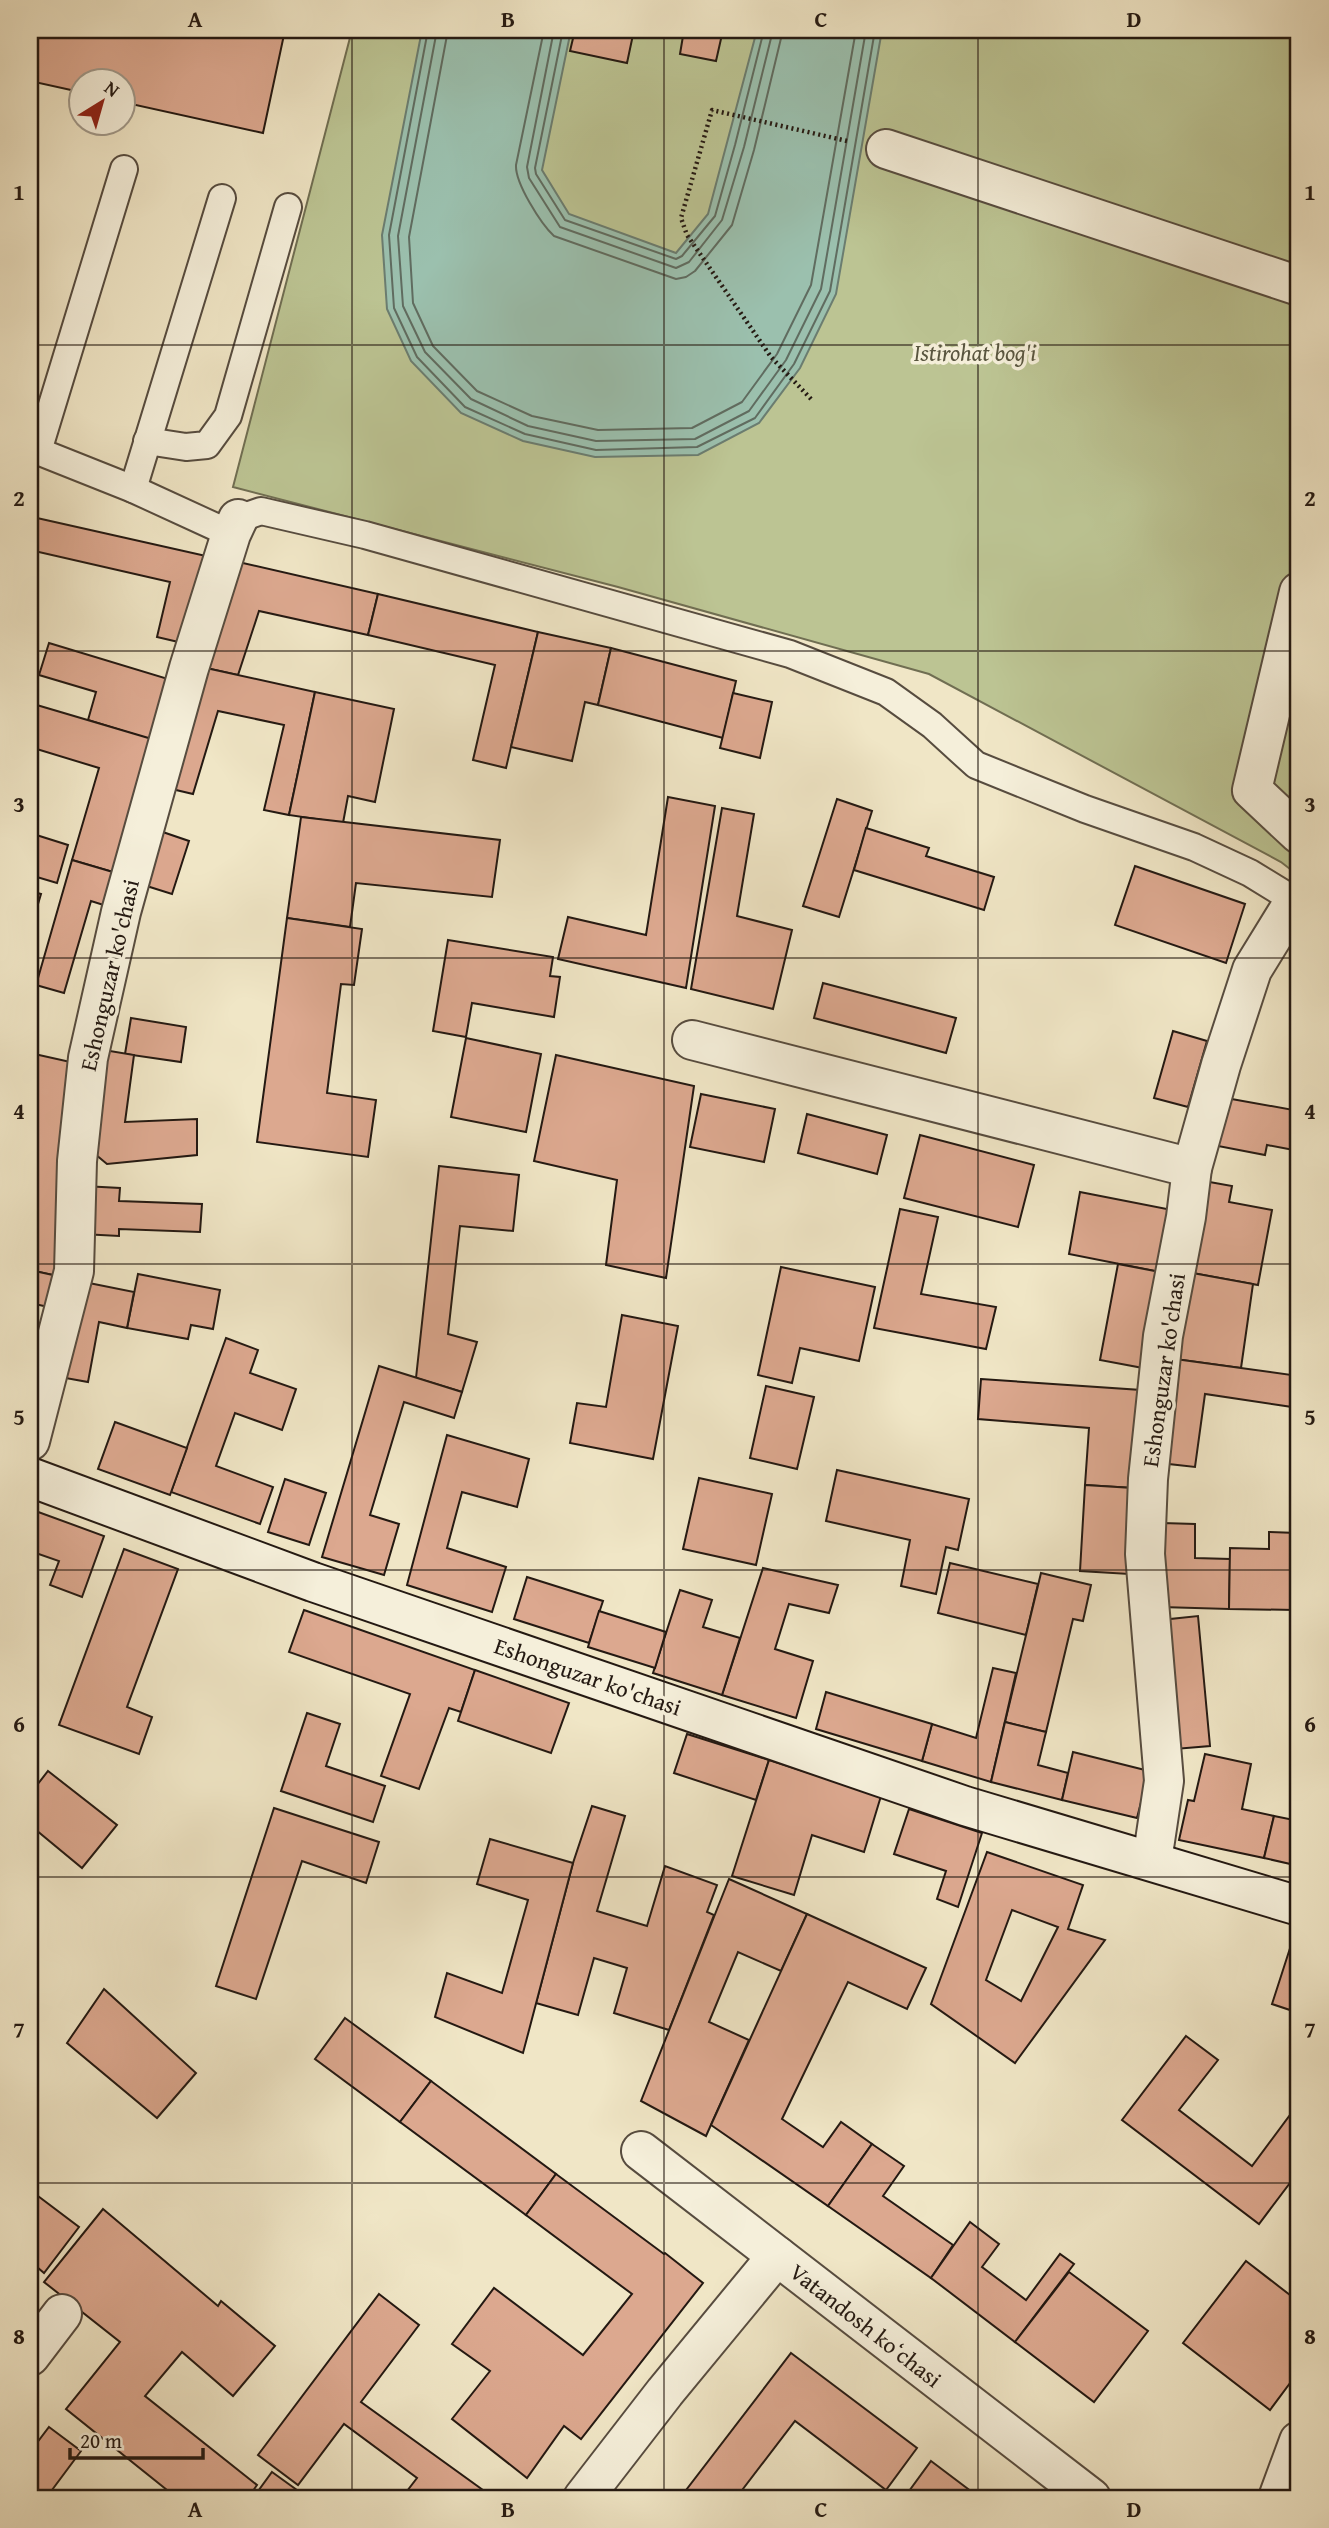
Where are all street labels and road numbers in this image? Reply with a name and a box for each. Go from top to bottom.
street label: Eshonguzar ko'chasi [71,876,147,1074]
street label: Eshonguzar ko'chasi [1133,1271,1193,1469]
street label: Eshonguzar ko'chasi [490,1629,686,1723]
street label: Vatandosh koʻchasi [783,2255,949,2395]

